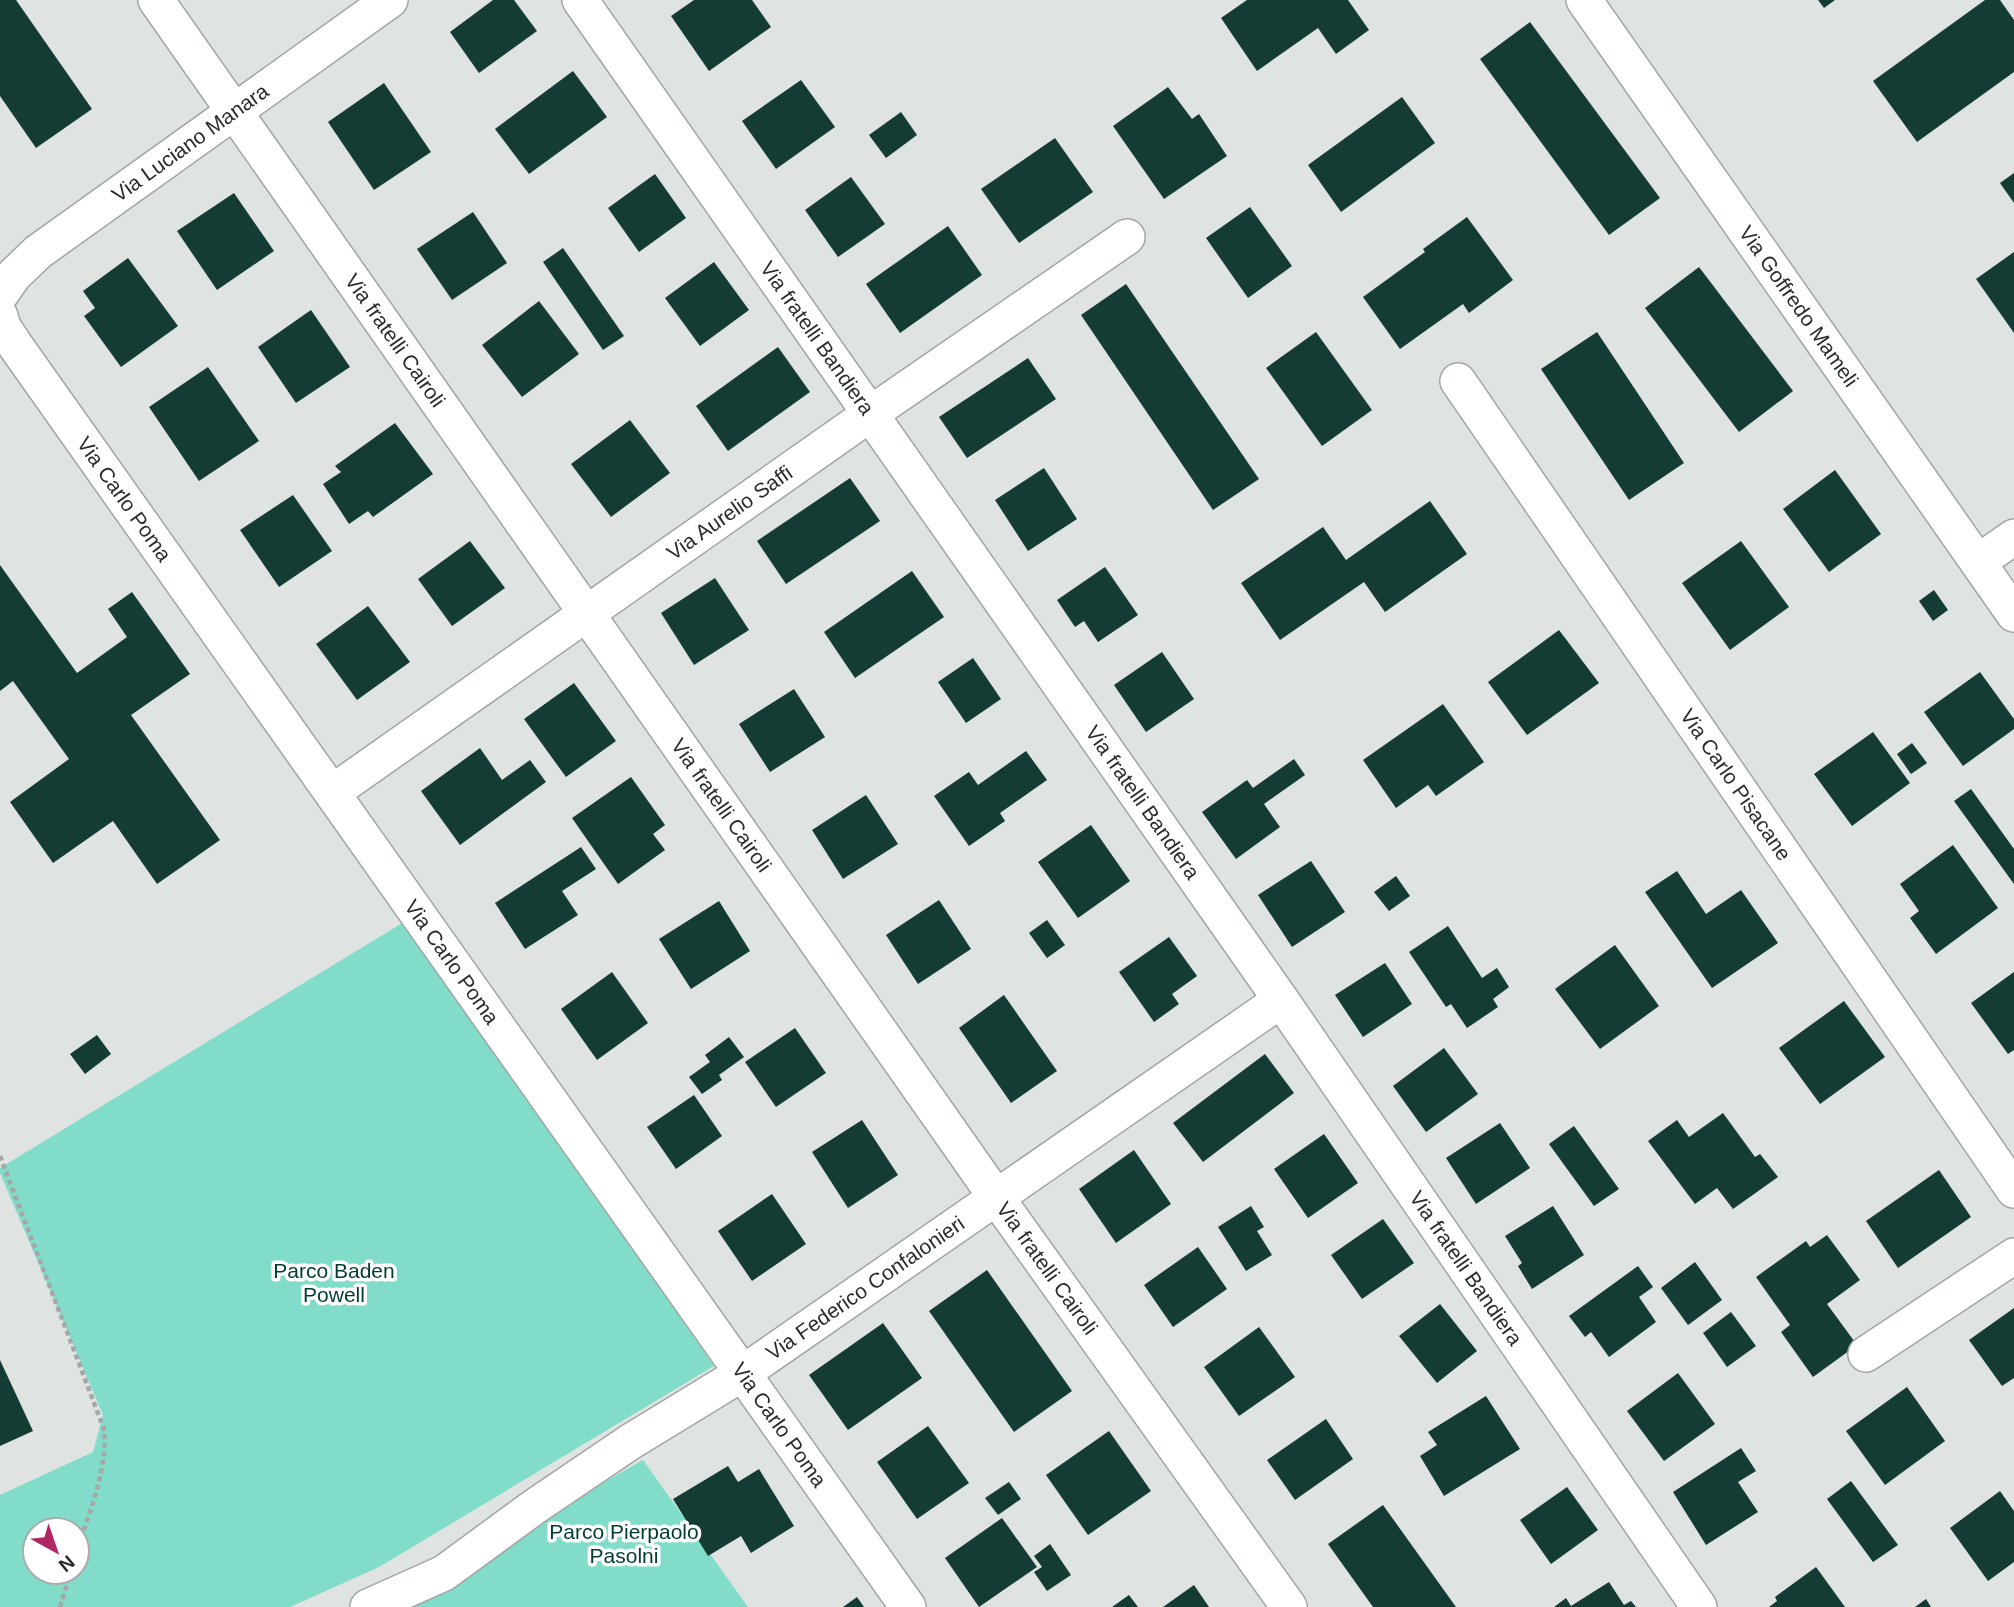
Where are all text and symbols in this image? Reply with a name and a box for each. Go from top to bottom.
street label: Via Luciano Manara [108,79,273,206]
street label: Via Goffredo Mameli [1735,221,1863,391]
street label: Via fratelli Bandiera [756,257,879,419]
street label: Via fratelli Cairoli [341,269,450,411]
street label: Via Carlo Poma [73,432,177,566]
street label: Via Aurelio Saffi [662,461,796,564]
street label: Via Carlo Pisacane [1676,705,1796,865]
street label: Via fratelli Bandiera [1081,721,1205,884]
street label: Via fratelli Cairoli [667,734,776,876]
street label: Via Carlo Poma [400,895,504,1029]
street label: Via fratelli Bandiera [1405,1187,1527,1350]
street label: Via fratelli Cairoli [992,1197,1102,1339]
street label: Via Federico Confalonieri [762,1211,968,1364]
park label: Parco Baden Powell [273,1259,395,1306]
street label: Via Carlo Poma [728,1358,832,1491]
north arrow [21,1516,91,1586]
park label: Parco Pierpaolo Pasolni [549,1520,699,1567]
text: N [55,1551,79,1576]

